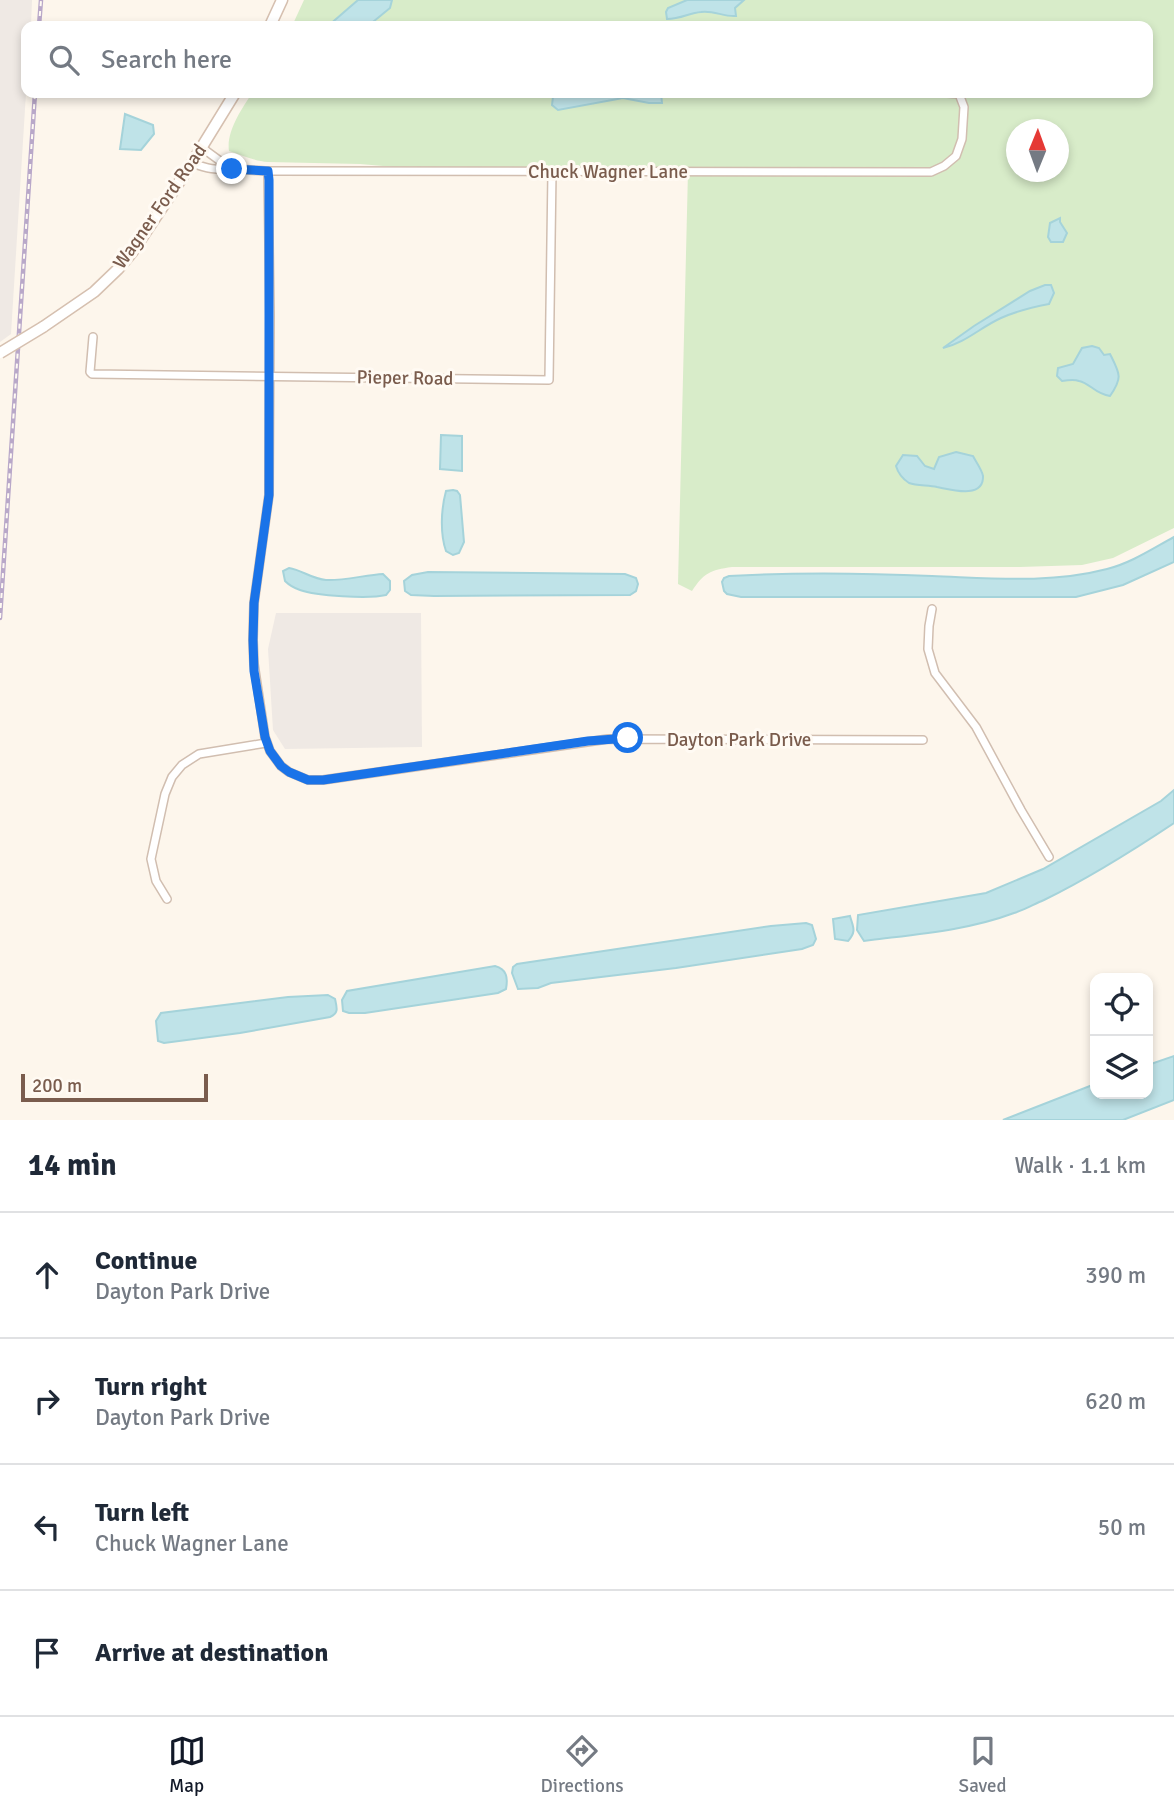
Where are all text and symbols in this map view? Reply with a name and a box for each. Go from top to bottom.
search box [21,21,1153,98]
icon: search [45,41,83,79]
text: Search here [101,44,232,76]
north arrow [1006,119,1069,182]
street label: Wagner Ford Road [108,139,212,274]
route end [216,153,247,184]
street label: Chuck Wagner Lane [528,160,688,184]
street label: Pieper Road [356,365,454,391]
route start [612,722,643,753]
street label: Dayton Park Drive [667,728,811,752]
map controls [1090,973,1153,1099]
button: locate [1090,973,1153,1036]
button: layers [1090,1036,1153,1099]
scale bar [21,1071,208,1103]
text: 200 m [32,1074,82,1098]
text: 14 min [28,1147,117,1184]
text: Walk · 1.1 km [1014,1151,1146,1180]
text: Continue [95,1245,197,1277]
icon: ahead [28,1256,66,1294]
text: 390 m [1085,1261,1146,1290]
text: Dayton Park Drive [95,1277,270,1306]
text: Turn right [95,1371,207,1403]
icon: right [28,1382,66,1420]
text: 620 m [1085,1387,1146,1416]
text: Dayton Park Drive [95,1403,270,1432]
text: Turn left [95,1497,189,1529]
icon: left [28,1508,66,1546]
text: 50 m [1098,1513,1146,1542]
text: Chuck Wagner Lane [95,1529,289,1558]
icon: arrive [28,1634,66,1672]
text: Arrive at destination [95,1637,328,1669]
tab: Map [168,1732,206,1798]
tab: Directions [541,1732,624,1798]
tab: Saved [959,1732,1006,1798]

